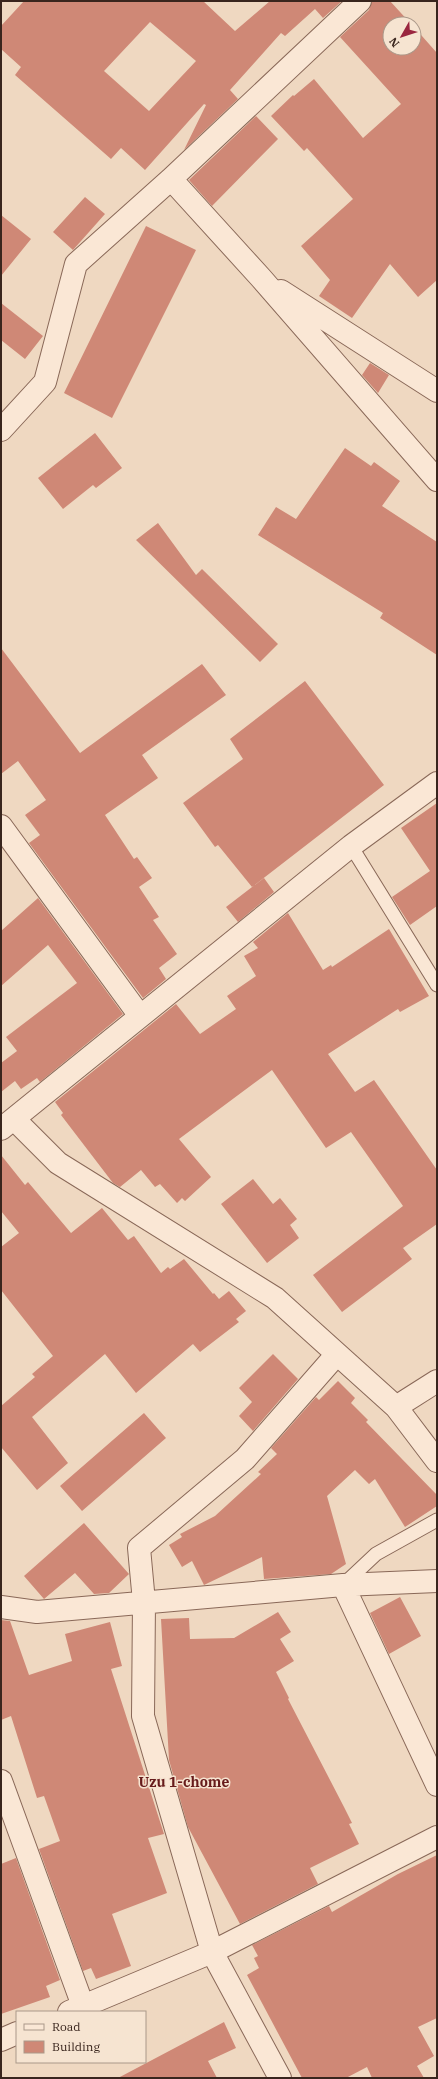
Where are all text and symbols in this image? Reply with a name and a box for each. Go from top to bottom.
north arrow [382,16,422,56]
text: N [386,34,402,50]
district label: Uzu 1-chome [139,1773,229,1791]
legend [16,2011,146,2063]
text: Road [52,2019,81,2034]
text: Building [52,2039,100,2054]

